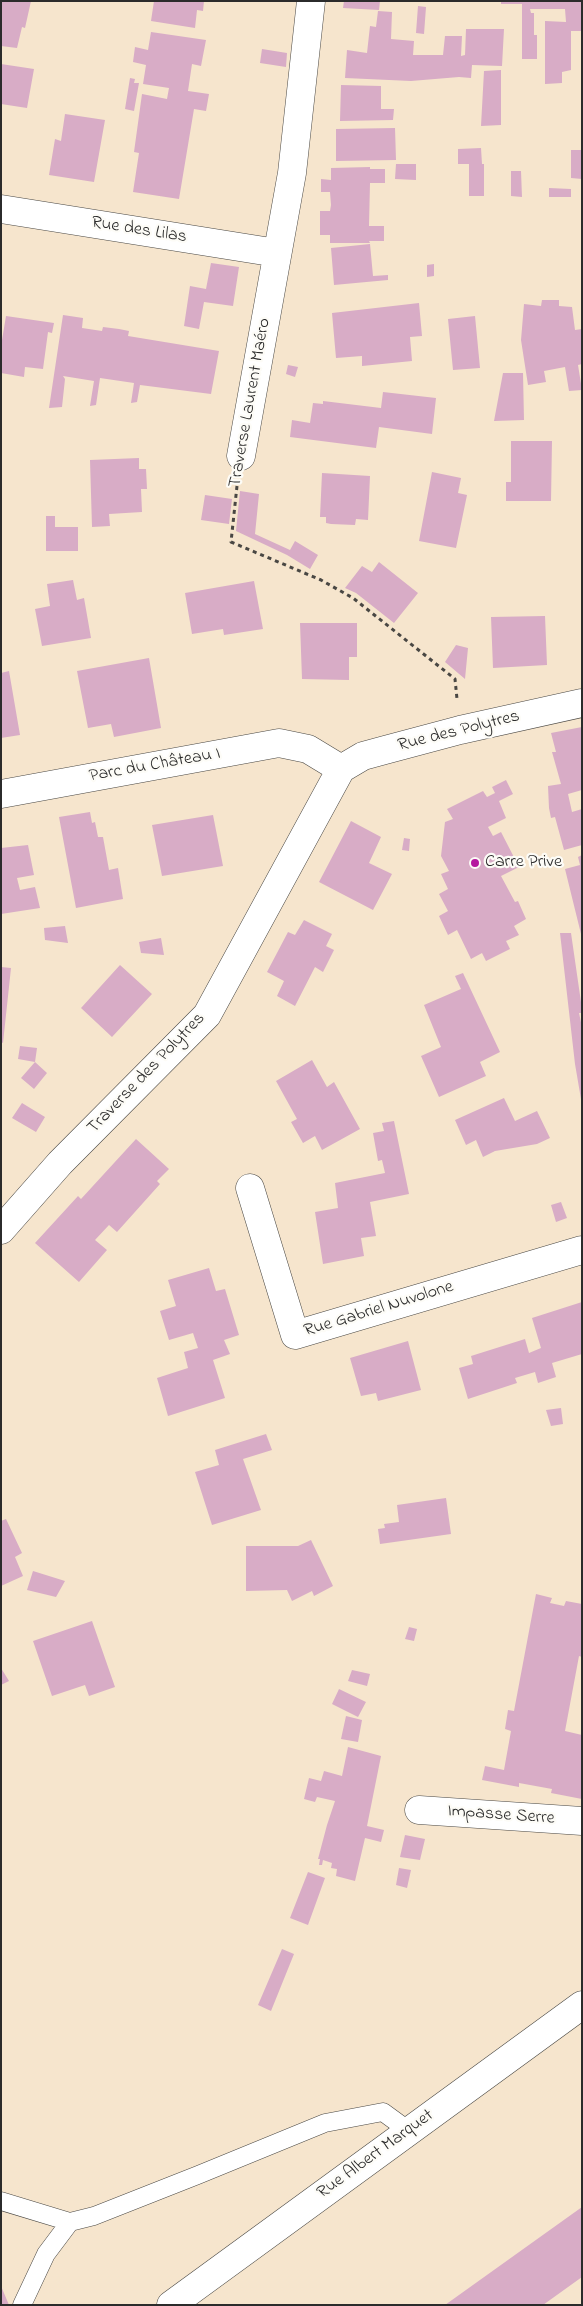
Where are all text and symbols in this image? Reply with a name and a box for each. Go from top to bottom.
street label: Rue des Lilas [90,213,188,249]
street label: Traverse Laurent Maéro [225,317,277,489]
street label: Rue des Polytres [396,706,522,758]
street label: Parc du Château I [88,744,222,788]
place label: Carre Prive [485,852,562,874]
marker: Carre Prive [469,857,481,869]
street label: Traverse des Polytres [84,1009,210,1139]
street label: Rue Gabriel Nuvolone [302,1277,456,1343]
street label: Impasse Serre [447,1801,555,1831]
street label: Rue Albert Marquet [314,2106,438,2204]

